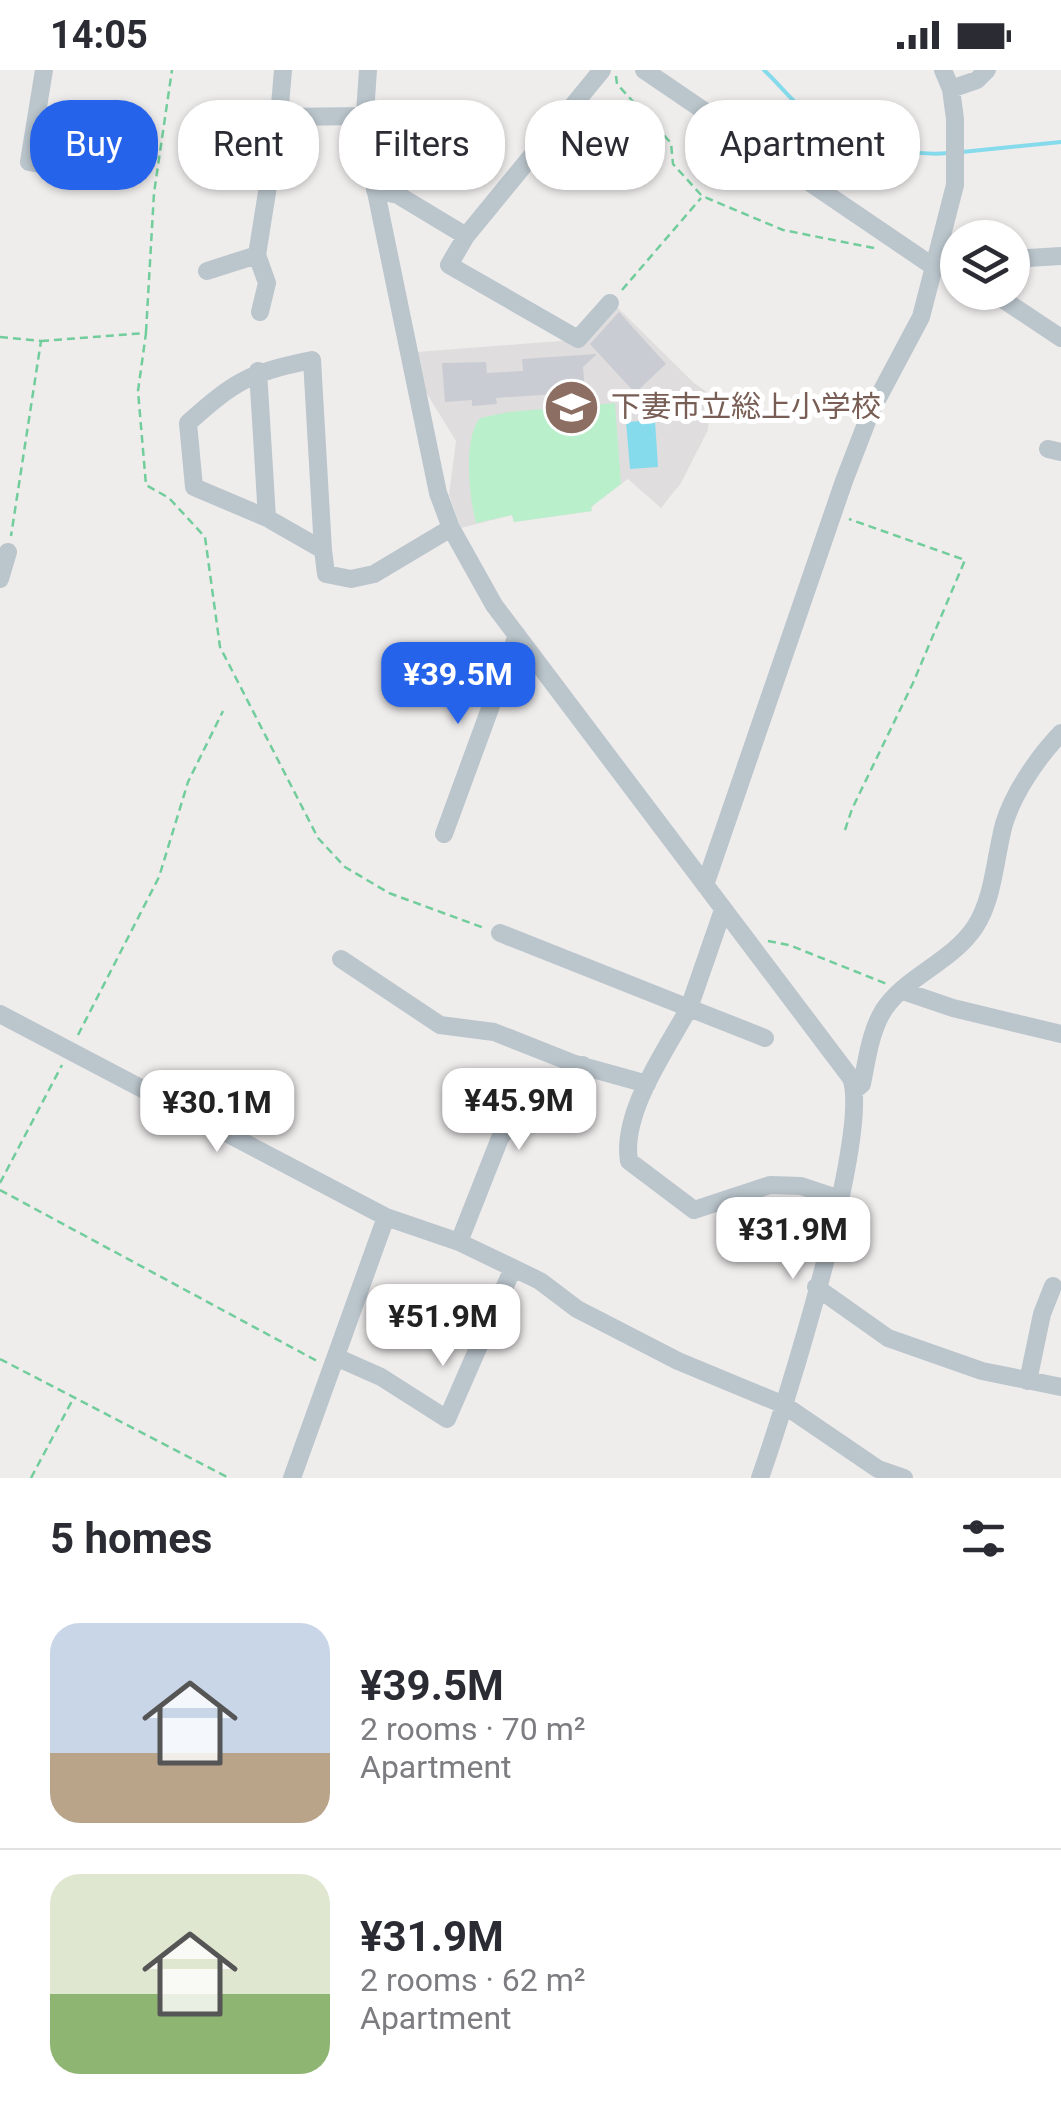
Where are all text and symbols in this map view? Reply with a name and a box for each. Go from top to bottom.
text: 14:05 [50,13,148,57]
chip: Buy [30,100,158,190]
chip: Rent [178,100,319,190]
chip: Filters [339,100,505,190]
chip: New [525,100,665,190]
chip: Apartment [685,100,920,190]
map controls [940,220,1030,310]
button: layers [940,220,1030,310]
school or university icon: 下妻市立総上小学校 [542,377,602,437]
place label: 下妻市立総上小学校 [611,389,881,424]
pin: ¥39.5M [377,642,539,727]
text: ¥39.5M [403,655,513,693]
pin: ¥45.9M [438,1068,600,1153]
pin: ¥30.1M [136,1070,298,1155]
text: ¥45.9M [464,1081,574,1119]
text: ¥30.1M [162,1083,272,1121]
pin: ¥31.9M [712,1197,874,1282]
text: ¥31.9M [738,1210,848,1248]
pin: ¥51.9M [362,1284,524,1369]
text: ¥51.9M [388,1297,498,1335]
icon: filters [956,1511,1011,1566]
text: 5 homes [50,1514,212,1563]
text: ¥39.5M [360,1661,504,1710]
icon: home [130,1663,250,1783]
text: 2 rooms · 70 m² [360,1710,585,1748]
text: Apartment [360,1748,512,1786]
text: ¥31.9M [360,1912,504,1961]
icon: home [130,1914,250,2034]
text: 2 rooms · 62 m² [360,1961,585,1999]
text: Apartment [360,1999,512,2037]

